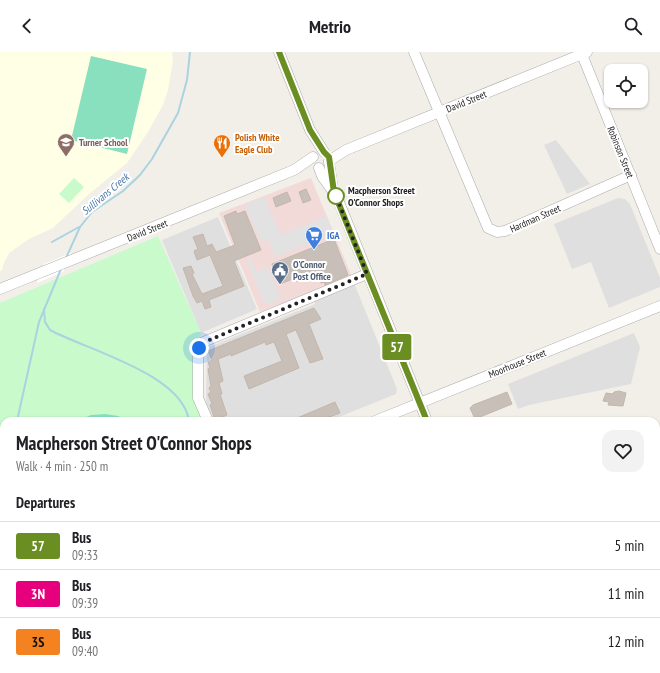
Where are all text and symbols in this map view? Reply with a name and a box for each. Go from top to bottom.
icon: back [16,15,38,37]
text: Metrio [309,15,351,38]
icon: search [622,15,644,37]
map controls [604,64,648,108]
button: locate [604,64,648,108]
street label: David Street [444,87,489,115]
street label: Robinson Street [604,124,637,180]
place label: Polish White Eagle Club [235,131,280,156]
school or university icon: Turner School [56,132,76,157]
restaurant icon: Polish White Eagle Club [212,133,232,158]
place label: Turner School [79,136,128,149]
water label: Sullivans Creek [78,169,133,218]
place label: Macpherson Street O'Connor Shops [348,184,415,209]
marker: Macpherson Street O'Connor Shops [327,187,345,205]
street label: Hardman Street [508,201,563,235]
street label: David Street [125,216,170,244]
supermarket icon: IGA [304,225,324,250]
place label: IGA [327,229,340,242]
place label: O'Connor Post Office [293,258,331,283]
public building icon: O'Connor Post Office [270,260,290,285]
line badge: 57 [379,334,415,360]
your location [189,338,209,358]
text: 57 [390,338,404,356]
street label: Moorhouse Street [486,346,548,381]
button: heart [602,430,644,472]
text: Macpherson Street O'Connor Shops [16,431,252,455]
text: Walk · 4 min · 250 m [16,458,108,475]
text: Departures [16,493,75,512]
text: Bus [72,528,91,547]
text: 5 min [614,536,644,555]
text: 57 [31,537,45,555]
text: 09:33 [72,547,98,564]
text: Bus [72,576,91,595]
text: 11 min [608,584,644,603]
text: 3N [31,585,45,603]
text: 09:39 [72,595,98,612]
text: Bus [72,624,91,643]
text: 12 min [608,632,644,651]
text: 3S [32,633,44,651]
text: 09:40 [72,643,98,660]

